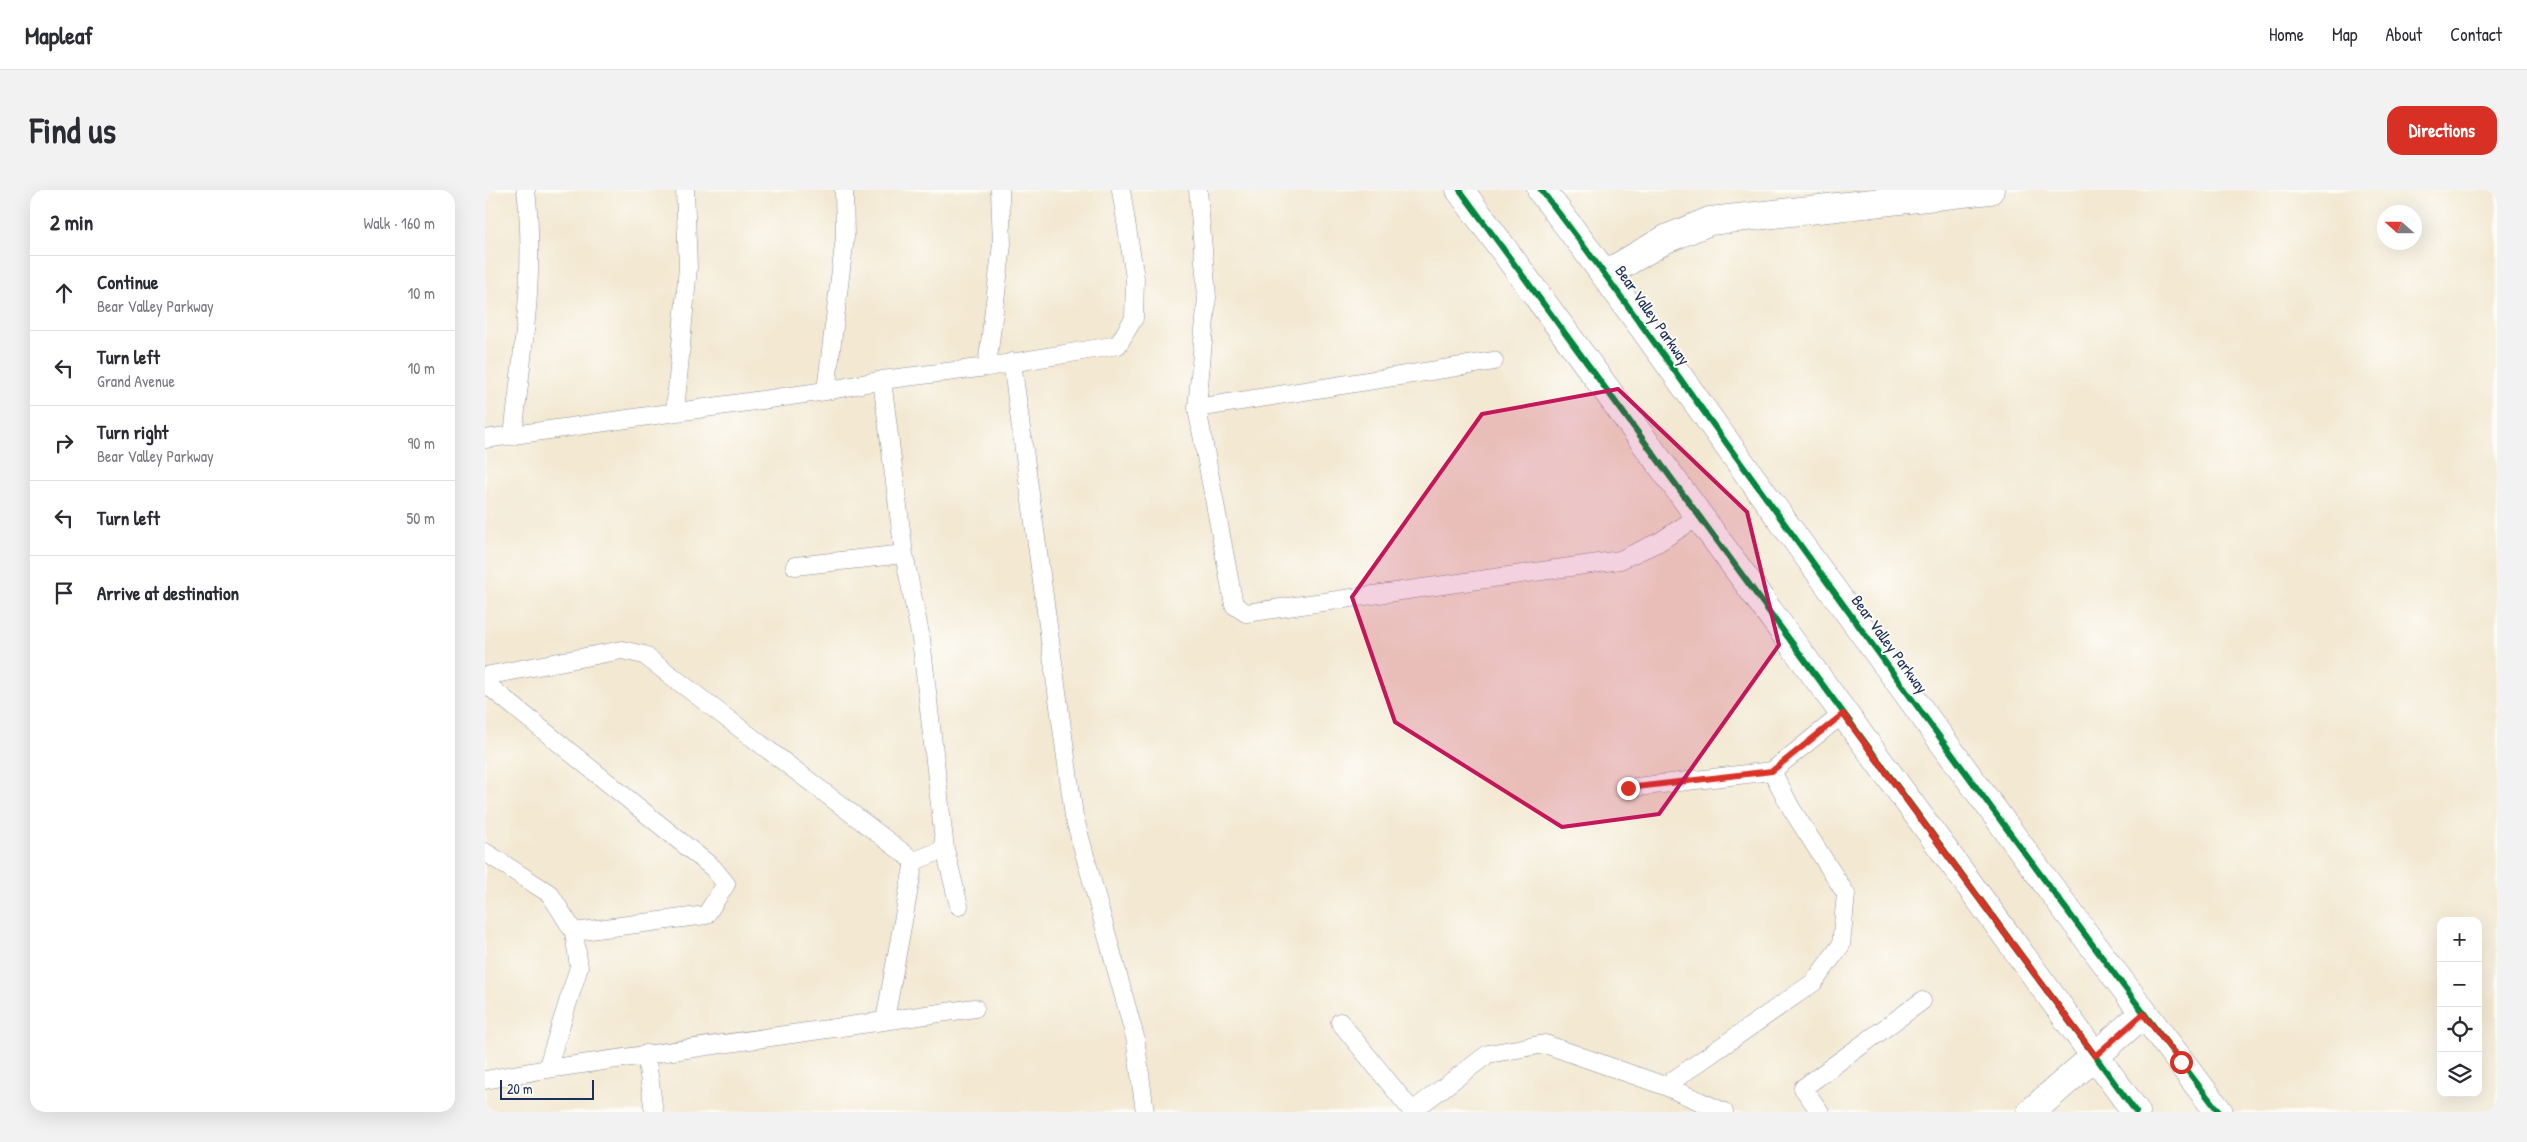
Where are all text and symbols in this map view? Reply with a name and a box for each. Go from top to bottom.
text: Mapleaf [25,19,93,51]
text: Home [2269,22,2304,47]
text: Map [2332,22,2357,47]
text: About [2385,22,2422,47]
text: Contact [2450,22,2502,47]
button: Directions [2387,106,2497,155]
text: Find us [30,107,116,154]
north arrow [2377,205,2422,250]
text: 2 min [50,208,93,237]
text: Walk · 160 m [363,212,435,234]
street label: Bear Valley Parkway [1610,261,1696,369]
text: Continue [97,269,158,295]
icon: ahead [50,279,78,307]
text: 10 m [407,282,435,304]
text: Bear Valley Parkway [97,295,214,317]
text: Turn left [97,344,160,370]
icon: left [50,354,78,382]
text: 10 m [407,357,435,379]
text: Grand Avenue [97,370,175,392]
text: Turn right [97,419,168,445]
icon: right [50,429,78,457]
text: 90 m [407,432,435,454]
text: Bear Valley Parkway [97,445,214,467]
icon: left [50,504,78,532]
text: Turn left [97,505,160,531]
text: 50 m [407,507,435,529]
icon: arrive [50,579,78,607]
text: Arrive at destination [97,580,239,606]
street label: Bear Valley Parkway [1847,590,1933,698]
route end [1617,777,1640,800]
map controls [2437,917,2482,1097]
button: + [2437,917,2482,962]
button: − [2437,962,2482,1007]
button: locate [2437,1007,2482,1052]
route start [2170,1051,2193,1074]
button: layers [2437,1052,2482,1097]
scale bar [500,1077,594,1100]
text: 20 m [507,1079,533,1098]

